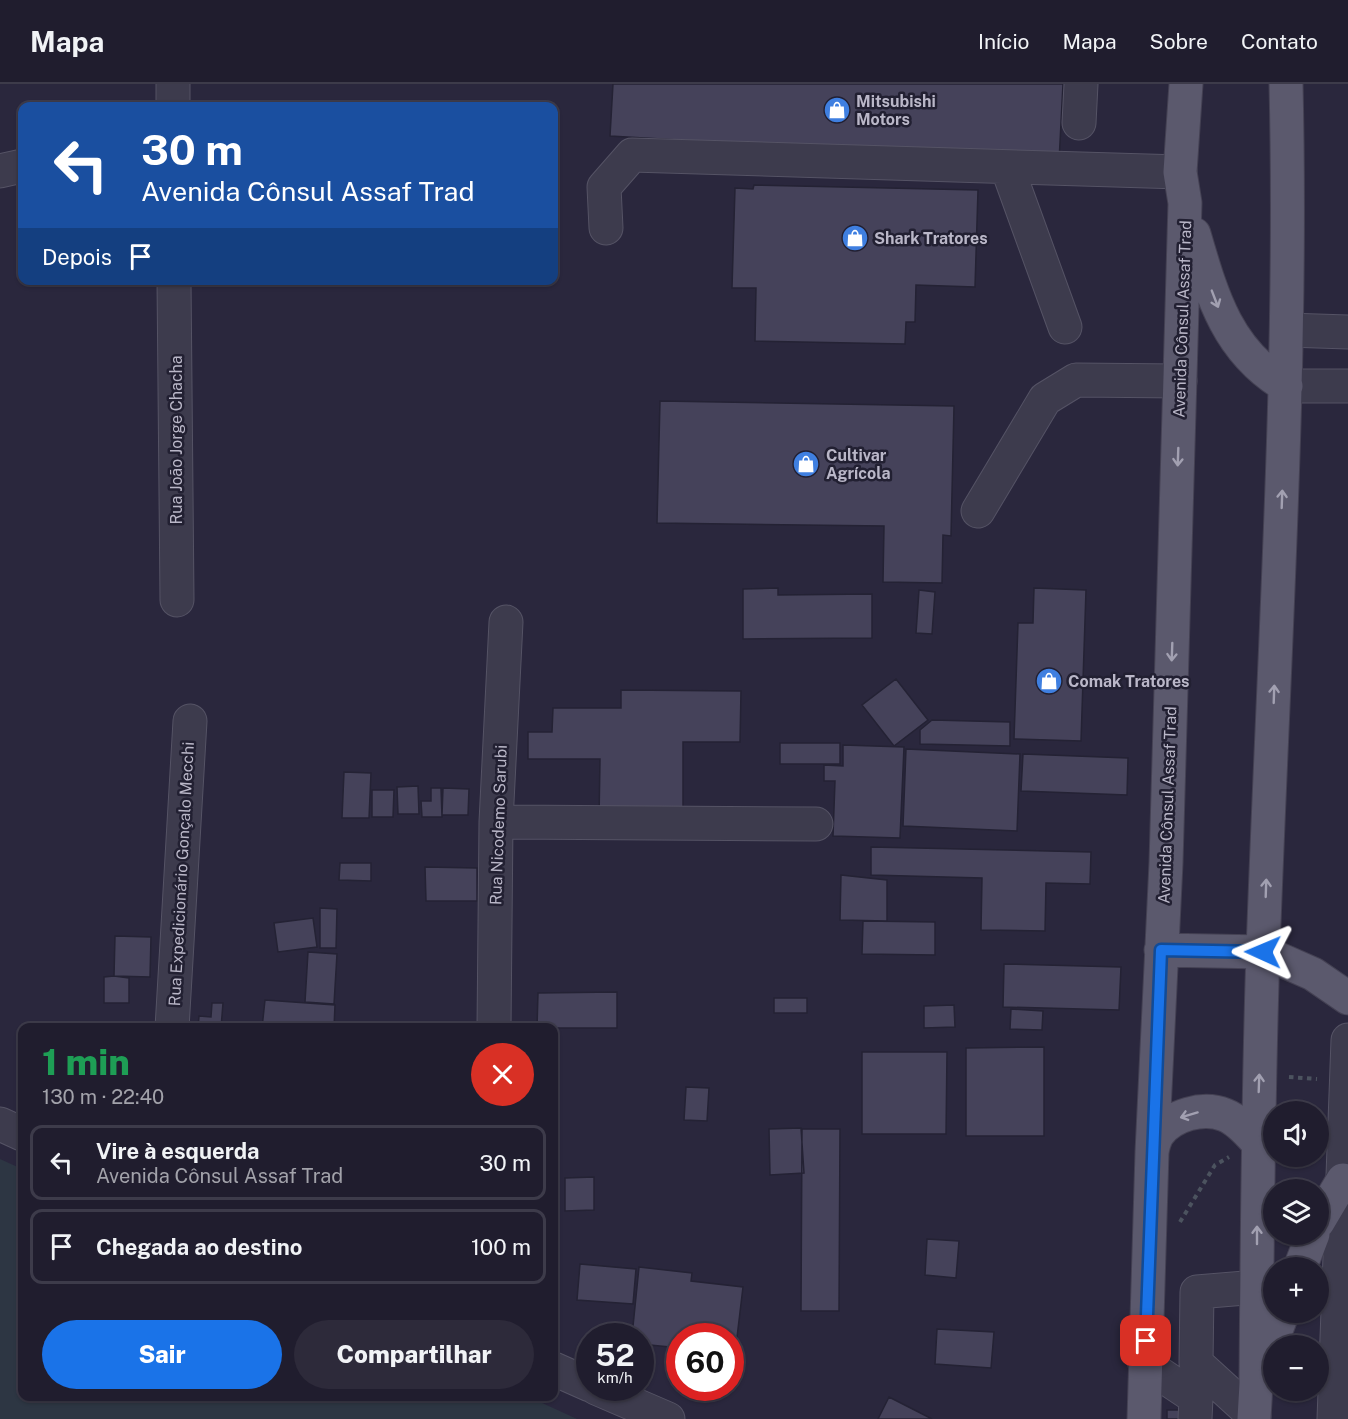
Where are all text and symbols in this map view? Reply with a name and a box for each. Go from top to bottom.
text: Mapa [30,25,104,58]
text: Início [978,29,1029,54]
text: Mapa [1062,29,1117,54]
text: Sobre [1150,29,1208,54]
text: Contato [1241,29,1318,54]
place label: Mitsubishi Motors [856,92,936,129]
shop icon: Mitsubishi Motors [822,95,852,125]
text: 30 m [141,125,243,174]
icon: left [42,126,120,204]
text: Avenida Cônsul Assaf Trad [141,175,475,207]
street label: Avenida Cônsul Assaf Trad [1170,220,1195,418]
shop icon: Shark Tratores [840,223,870,253]
place label: Shark Tratores [874,229,988,248]
icon: arrive [124,240,157,273]
text: Depois [42,244,112,270]
one-way arrow [1210,289,1221,308]
street label: Rua João Jorge Chacha [167,355,186,525]
place label: Cultivar Agrícola [826,446,890,483]
one-way arrow [1172,446,1184,466]
shop icon: Cultivar Agrícola [791,449,821,479]
one-way arrow [1276,489,1287,509]
one-way arrow [1167,641,1178,661]
shop icon: Comak Tratores [1034,666,1064,696]
place label: Comak Tratores [1068,672,1190,691]
one-way arrow [1268,684,1279,704]
street label: Avenida Cônsul Assaf Trad [1155,706,1180,904]
street label: Rua Expedicionário Gonçalo Mecchi [165,741,198,1007]
street label: Rua Nicodemo Sarubi [486,745,511,905]
one-way arrow [1260,879,1271,899]
position arrow [1231,920,1295,984]
text: 1 min [42,1041,130,1083]
button: close [471,1043,534,1106]
one-way arrow [1253,1074,1265,1094]
text: 130 m · 22:40 [42,1085,164,1109]
map controls [1263,1101,1329,1401]
button: sound [1263,1101,1329,1167]
one-way arrow [1180,1110,1199,1121]
text: Vire à esquerda [96,1138,260,1164]
icon: left [45,1146,78,1179]
text: 30 m [479,1150,531,1176]
text: Avenida Cônsul Assaf Trad [96,1164,343,1188]
button: layers [1263,1179,1329,1245]
one-way arrow [1251,1225,1263,1245]
icon: arrive [45,1230,78,1263]
text: Chegada ao destino [96,1234,302,1260]
text: 100 m [471,1234,531,1260]
button: + [1263,1257,1329,1323]
pin [1120,1315,1171,1366]
button: Sair [42,1320,282,1389]
button: Compartilhar [294,1320,534,1389]
speed limit sign: 60 [666,1323,744,1401]
icon: arrive [1129,1324,1162,1357]
button: − [1263,1335,1329,1401]
text: 52 [595,1337,635,1373]
text: km/h [597,1369,633,1386]

